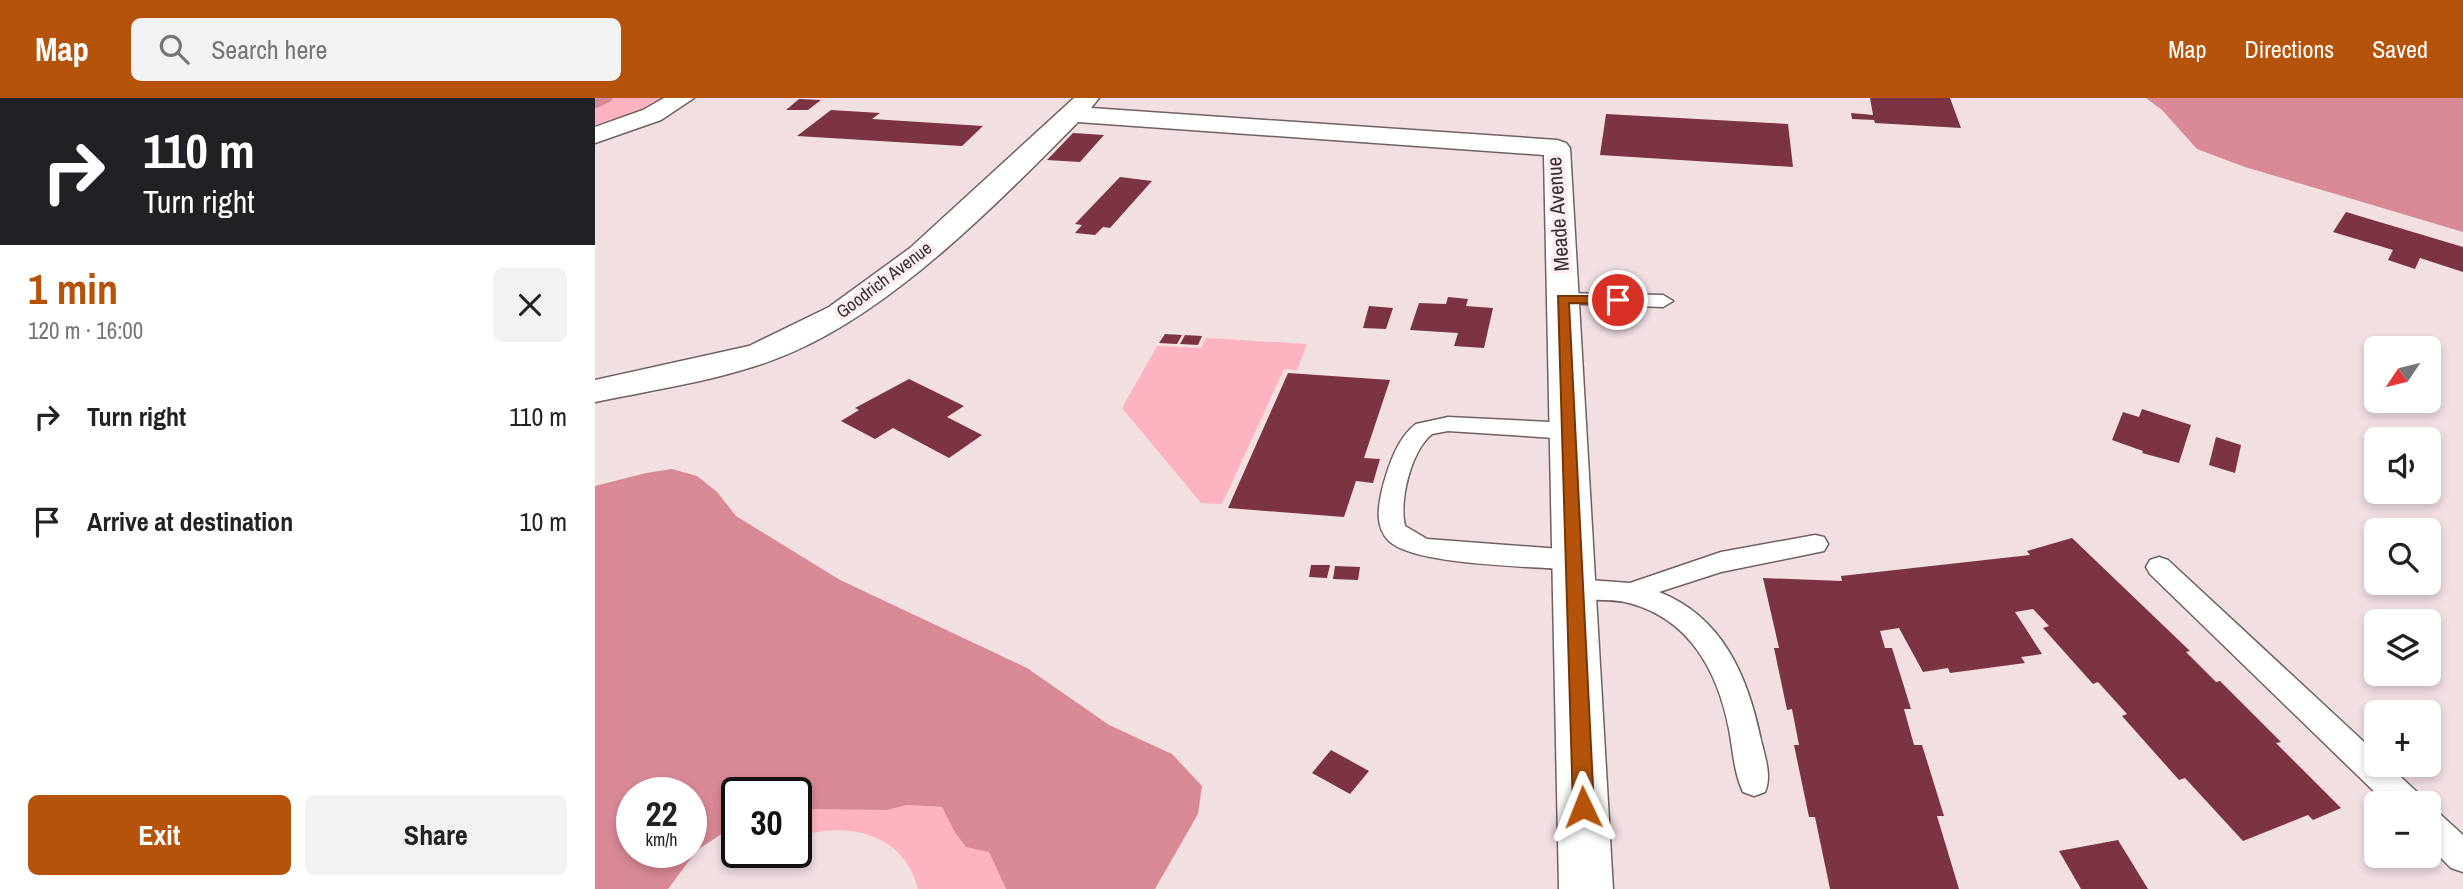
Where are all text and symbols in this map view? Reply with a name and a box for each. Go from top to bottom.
search box [131,18,621,81]
text: Map [35,27,89,71]
icon: search [155,30,193,68]
text: Search here [211,32,327,67]
text: Map [2168,33,2206,65]
text: Directions [2244,33,2334,65]
text: Saved [2372,33,2428,65]
text: 110 m [143,117,255,183]
icon: right [28,126,119,217]
street label: Meade Avenue [1539,156,1576,272]
text: Turn right [143,180,255,223]
street label: Goodrich Avenue [831,235,937,324]
text: 1 min [28,261,118,317]
button: close [493,268,567,342]
pin [1588,270,1648,330]
icon: arrive [1599,281,1637,319]
text: 120 m · 16:00 [28,315,143,346]
north arrow [2364,336,2441,413]
map controls [2364,336,2441,868]
icon: right [28,398,66,436]
text: Turn right [87,399,186,434]
text: 110 m [509,399,567,434]
button: sound [2364,427,2441,504]
icon: arrive [28,503,66,541]
text: Arrive at destination [87,504,293,539]
text: 10 m [520,504,567,539]
button: search [2364,518,2441,595]
button: layers [2364,609,2441,686]
button: + [2364,700,2441,777]
position arrow [1546,770,1620,844]
speed limit sign: 30 [721,777,812,868]
text: 22 [646,790,677,837]
button: − [2364,791,2441,868]
button: Exit [28,795,291,875]
button: Share [305,795,567,875]
text: km/h [646,827,678,852]

